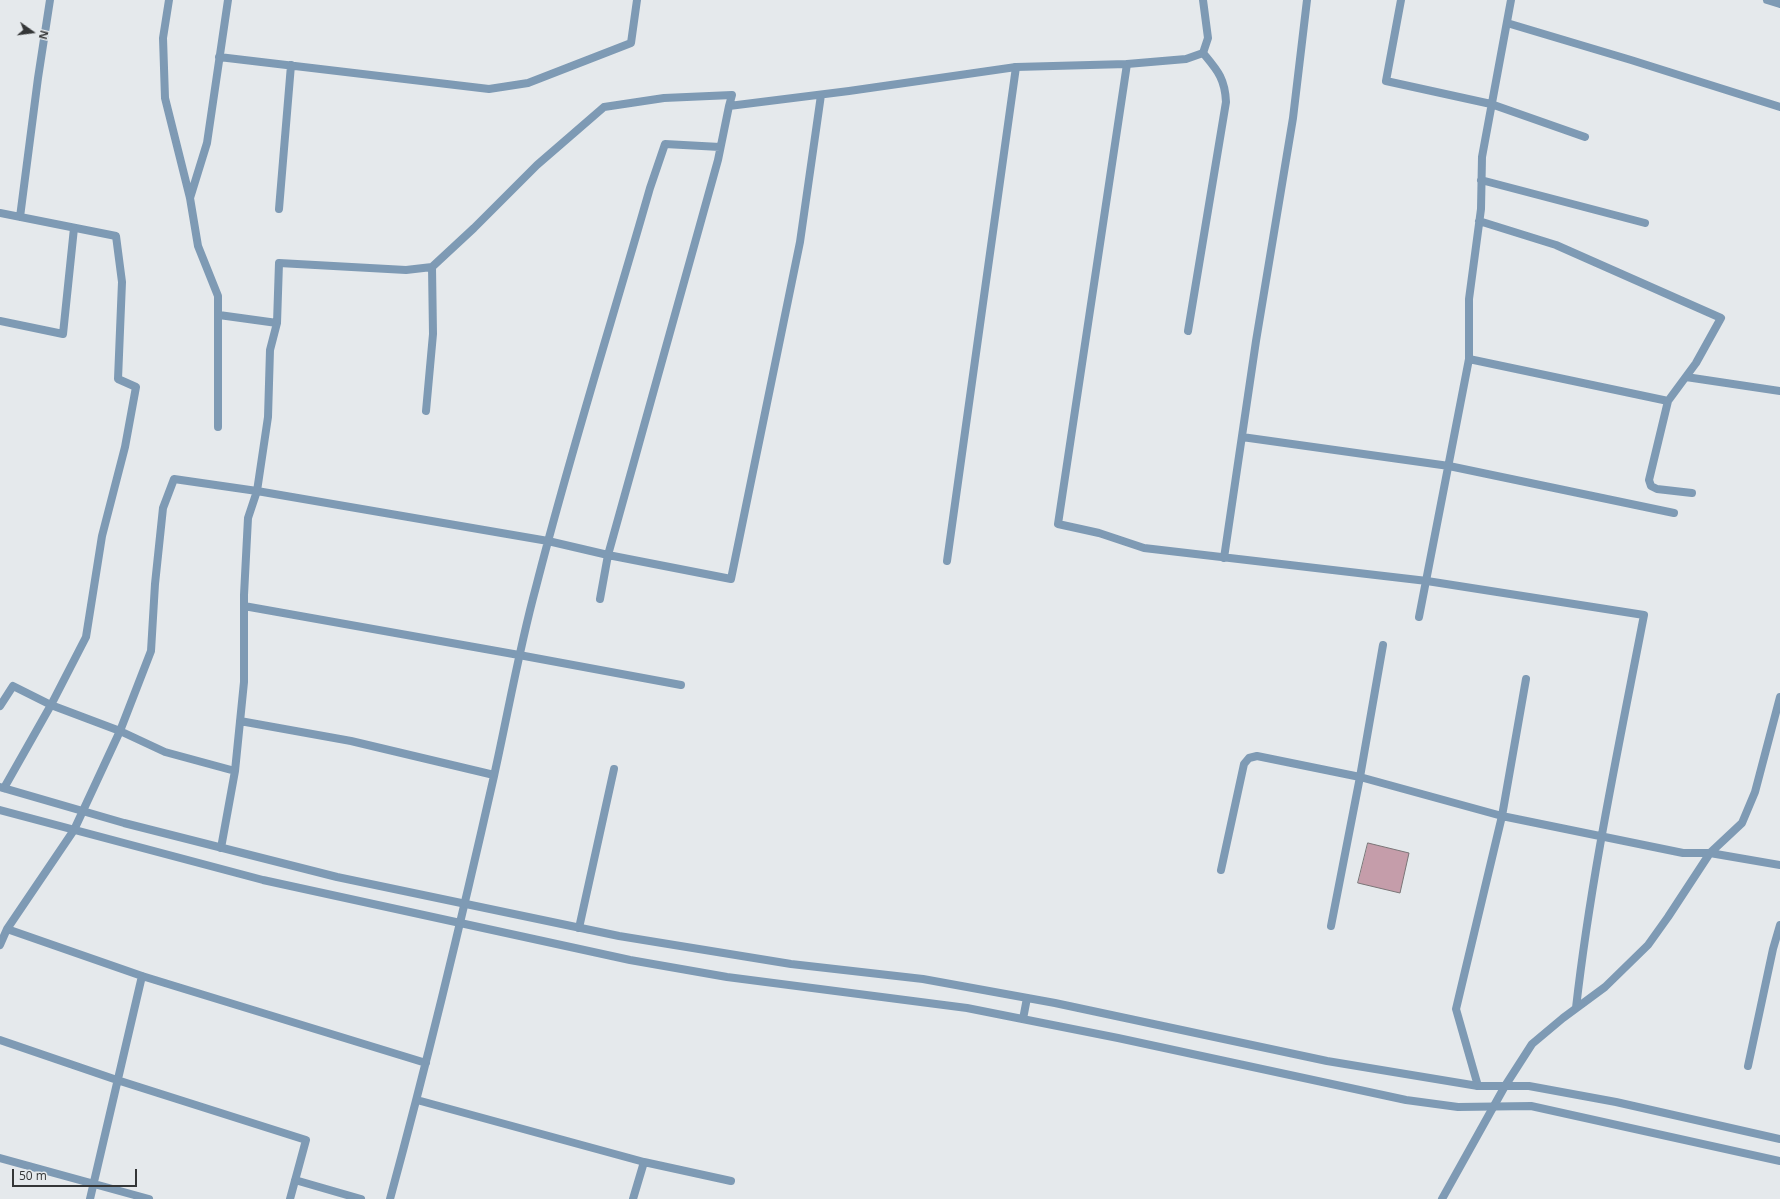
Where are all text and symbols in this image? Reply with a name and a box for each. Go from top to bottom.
north arrow [12,12,52,52]
text: N [36,29,52,41]
scale bar [14,1161,139,1187]
text: 50 m [19,1167,47,1184]

